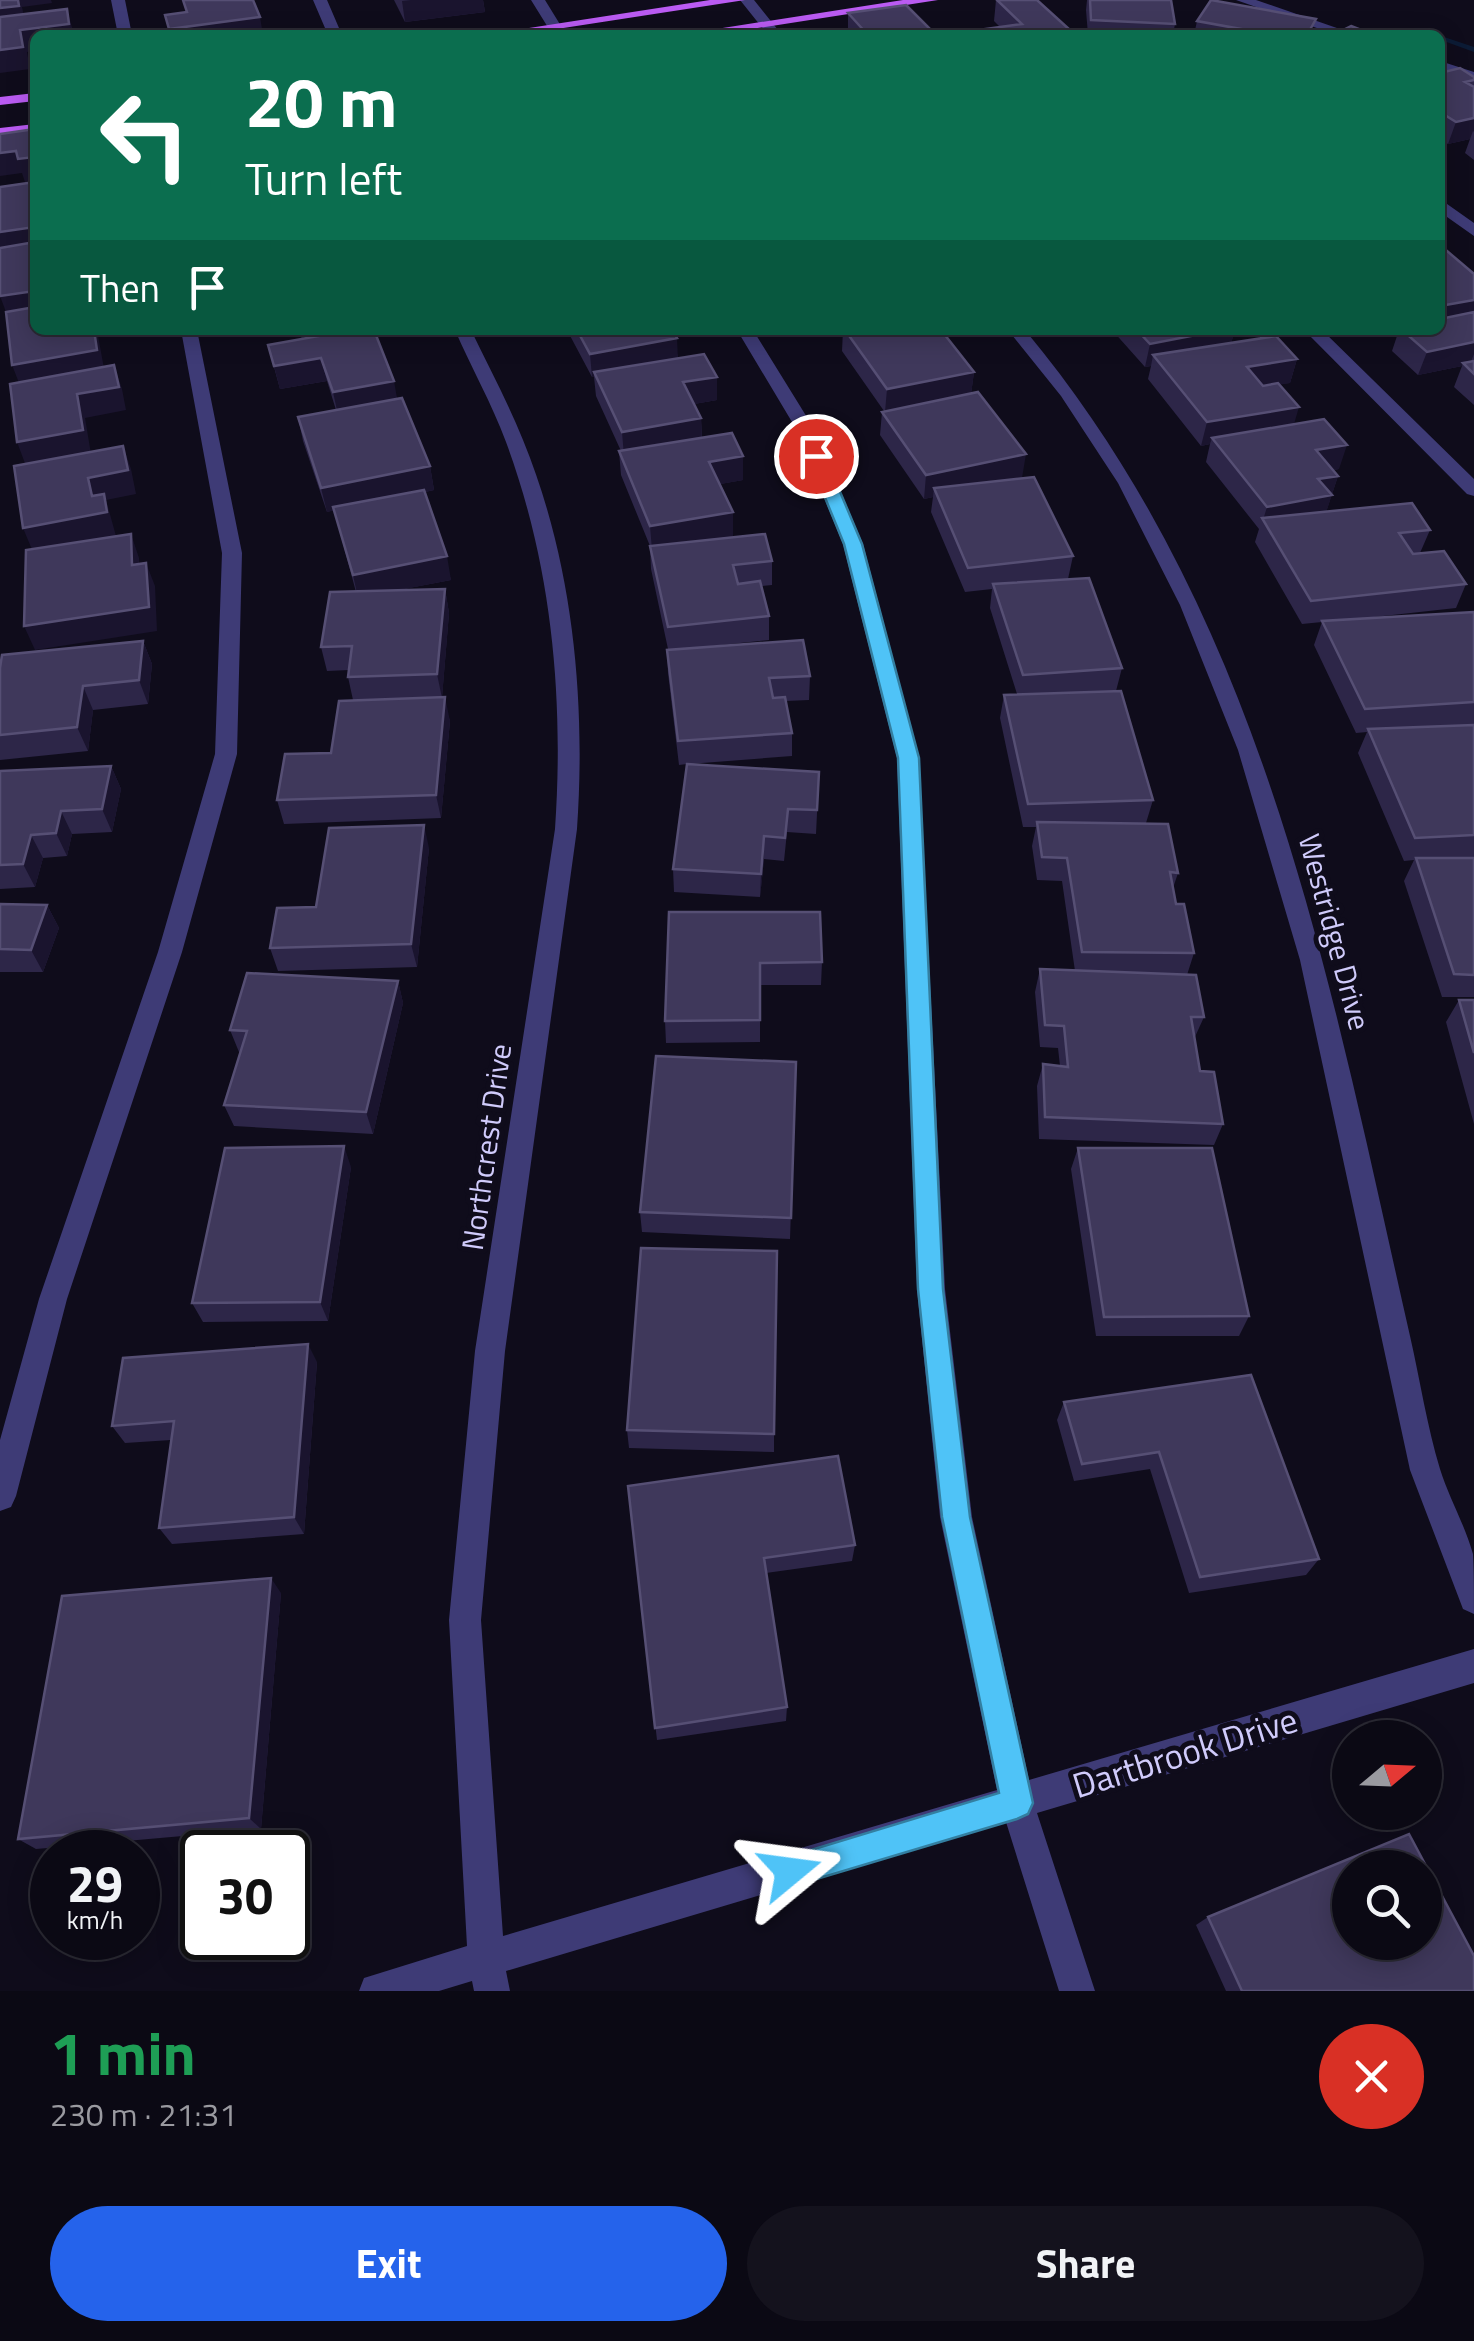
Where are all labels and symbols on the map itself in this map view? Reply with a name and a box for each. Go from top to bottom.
pin [774,414,859,499]
street label: Westridge Drive [1287,829,1383,1035]
street label: Northcrest Drive [449,1041,523,1253]
street label: Dartbrook Drive [1066,1692,1304,1812]
north arrow [1332,1720,1442,1830]
position arrow [738,1819,842,1923]
speed limit sign: 30 [180,1830,310,1960]

